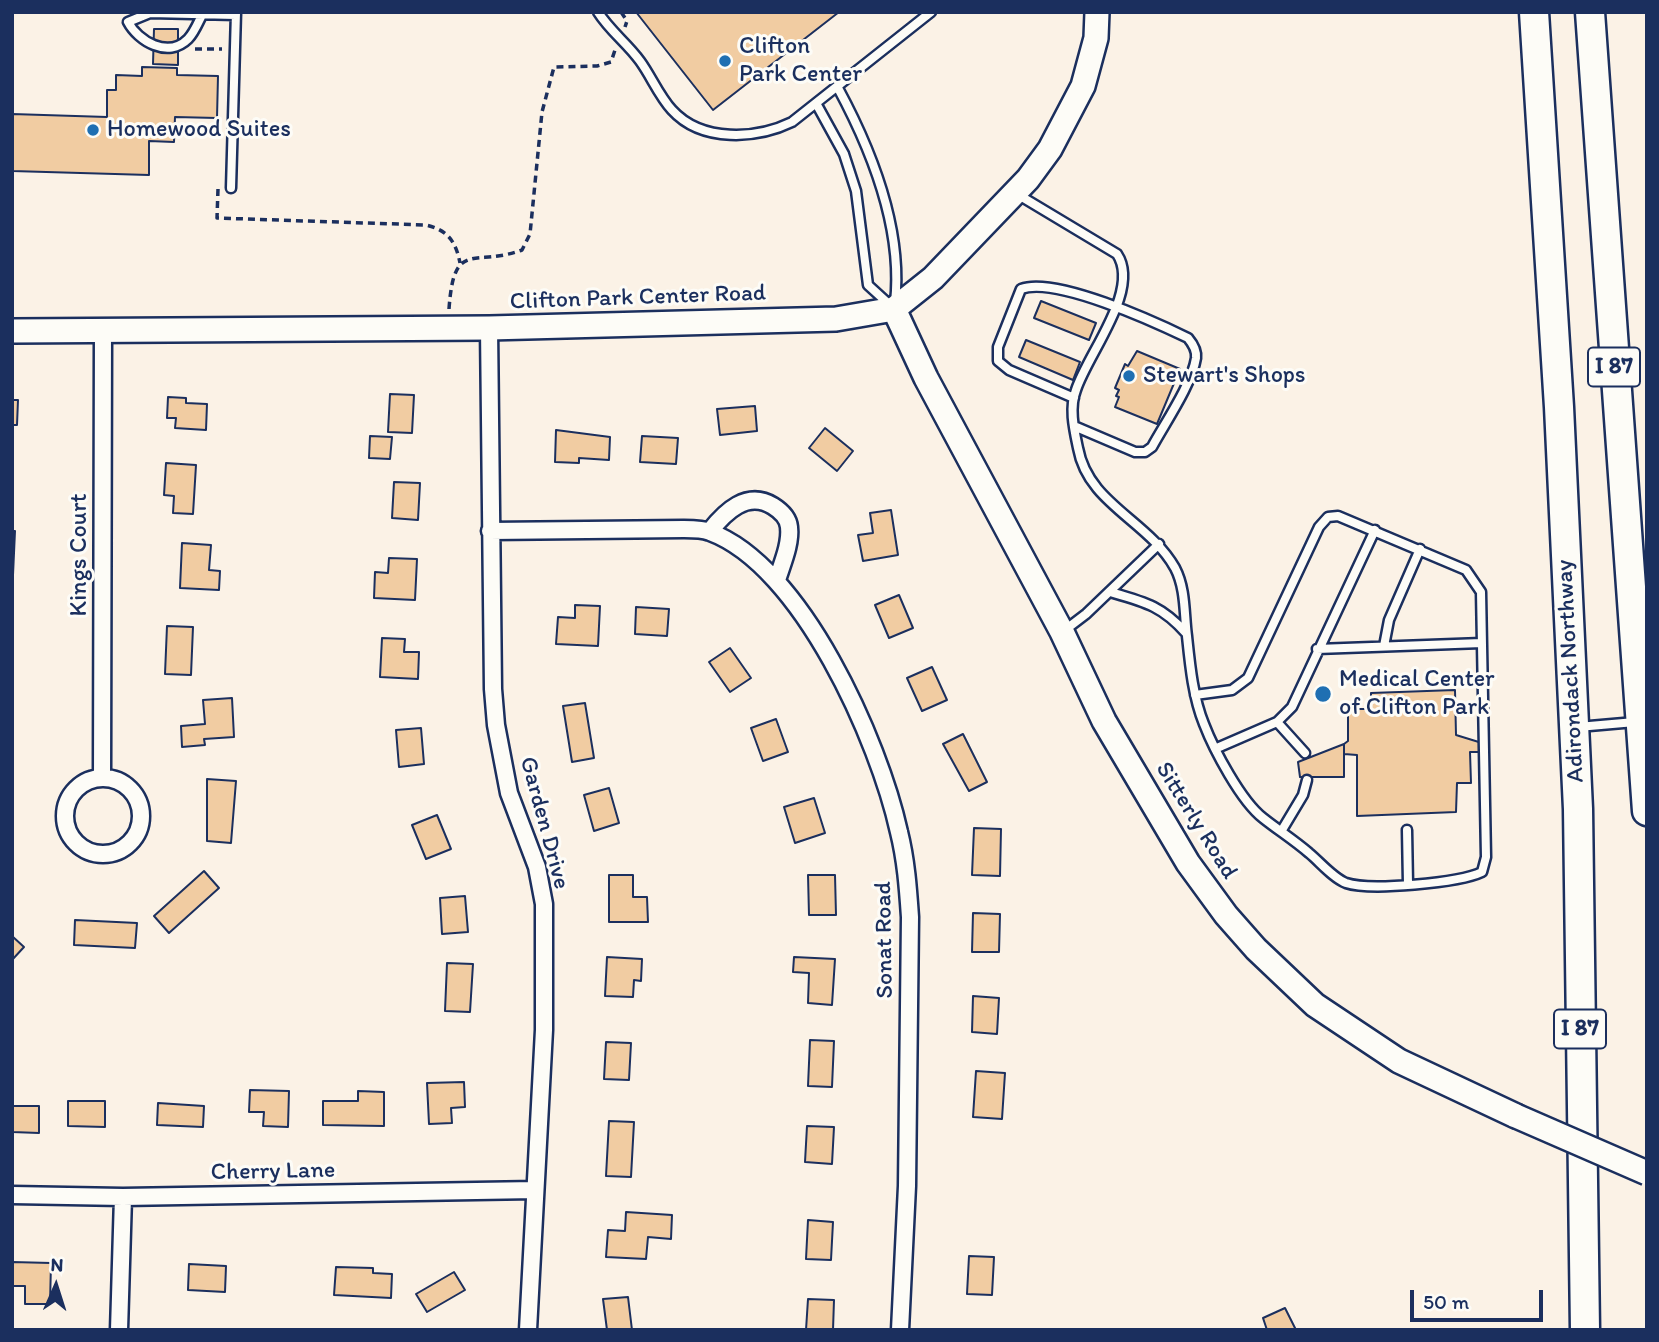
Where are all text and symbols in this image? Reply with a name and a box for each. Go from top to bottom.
place label: Clifton Park Center [739,33,862,89]
marker: Clifton Park Center [717,53,733,69]
place label: Homewood Suites [107,116,291,144]
marker: Homewood Suites [85,122,101,138]
street label: Clifton Park Center Road [509,279,767,317]
road number: I 87 [1588,348,1640,386]
place label: Stewart's Shops [1143,362,1306,390]
marker: Stewart's Shops [1121,368,1137,384]
street label: Kings Court [66,494,94,616]
street label: Adirondack Northway [1551,559,1591,783]
place label: Medical Center of Clifton Park [1339,666,1495,722]
marker: Medical Center of Clifton Park [1313,684,1333,704]
street label: Garden Drive [513,754,575,892]
street label: Sitterly Road [1149,757,1243,885]
street label: Sonat Road [870,881,900,999]
road number: I 87 [1554,1010,1606,1048]
street label: Cherry Lane [210,1157,336,1187]
north arrow [21,1251,91,1321]
text: N [50,1253,64,1276]
scale bar [1414,1276,1547,1320]
text: 50 m [1423,1289,1469,1314]

